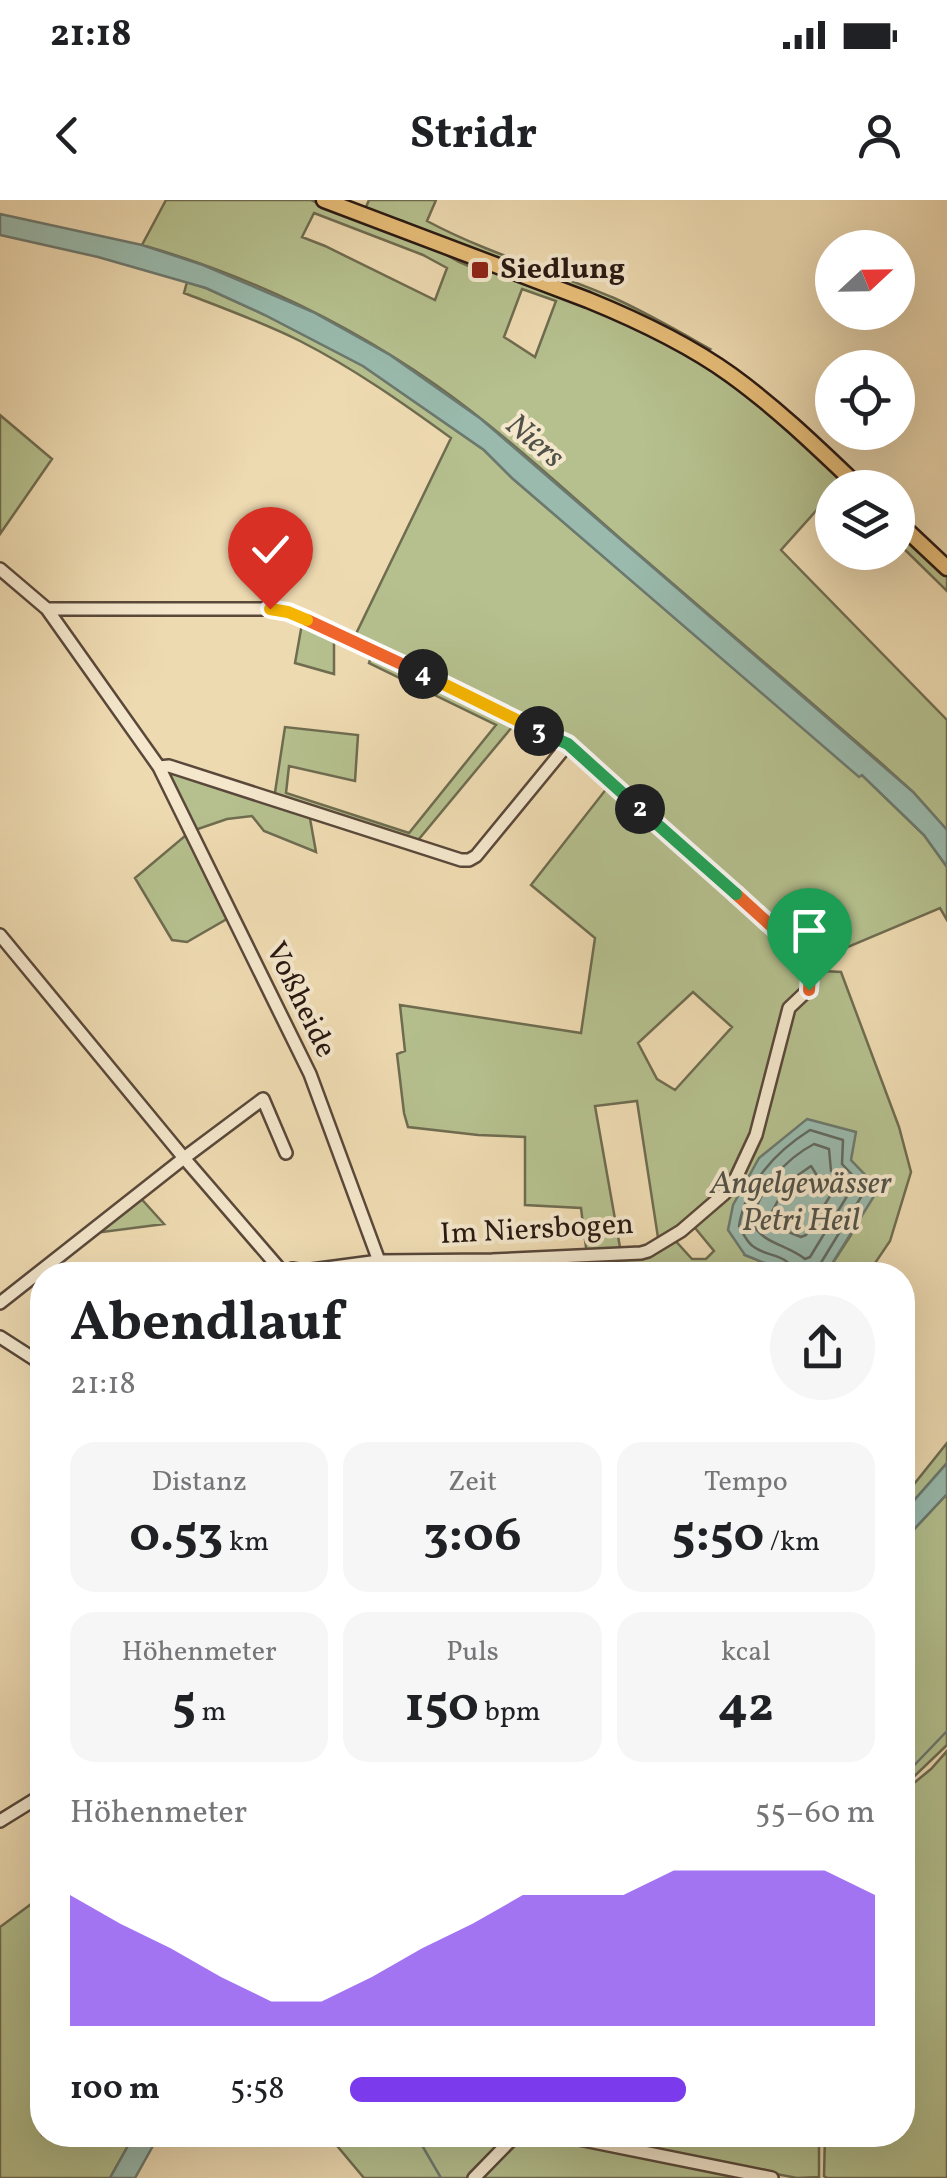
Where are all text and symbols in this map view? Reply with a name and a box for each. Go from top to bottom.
text: 21:18 [50,9,132,62]
text: Stridr [410,104,537,167]
icon: back [40,108,95,163]
icon: person [852,108,907,163]
north arrow [815,230,915,330]
map controls [815,230,915,570]
place label: Siedlung [500,249,625,291]
marker: Siedlung [469,259,491,281]
button: locate [815,350,915,450]
water label: Niers [495,404,573,480]
button: layers [815,470,915,570]
pin [228,507,313,610]
icon: check [243,522,298,577]
pin: 4 [398,649,448,699]
text: 4 [415,654,431,693]
pin: 3 [514,706,564,756]
text: 3 [532,711,546,750]
pin: 2 [615,784,665,834]
text: 2 [633,789,647,828]
pin [767,888,852,991]
icon: arrive [782,903,837,958]
street label: Voßheide [254,935,346,1065]
water label: Angelgewässer Petri Heil [709,1163,893,1244]
street label: Im Niersbogen [439,1204,635,1256]
text: Abendlauf [70,1287,343,1363]
button: share [770,1295,875,1400]
text: 21:18 [70,1363,136,1407]
text: Distanz [151,1463,247,1502]
text: Zeit [448,1463,497,1502]
text: Tempo [704,1463,788,1502]
text: 0.53 [129,1502,223,1572]
text: 3:06 [423,1502,522,1572]
text: 5:50 [672,1502,764,1572]
text: km [223,1523,269,1562]
text: /km [764,1523,820,1562]
text: Höhenmeter [122,1633,277,1672]
text: Puls [446,1633,499,1672]
text: kcal [721,1633,771,1672]
text: 5 [172,1672,196,1742]
text: 150 [404,1672,479,1742]
text: 42 [718,1672,774,1742]
text: m [196,1693,226,1732]
text: bpm [479,1693,541,1732]
text: Höhenmeter [70,1792,247,1836]
text: 55–60 m [755,1792,875,1836]
text: 100 m [70,2068,160,2112]
text: 5:58 [230,2068,285,2112]

